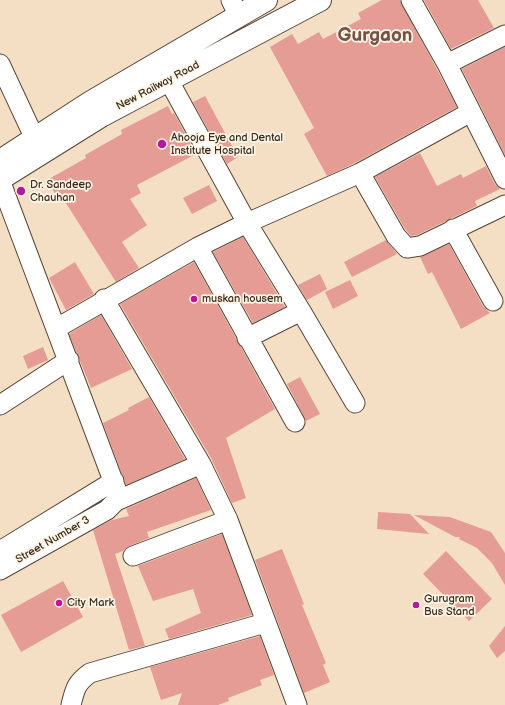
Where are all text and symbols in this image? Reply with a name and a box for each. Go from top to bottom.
district label: Gurgaon [338,25,412,47]
street label: New Railway Road [114,59,202,113]
place label: Ahooja Eye and Dental Institute Hospital [171,131,283,157]
marker: Ahooja Eye and Dental Institute Hospital [156,138,168,150]
place label: Dr. Sandeep Chauhan [30,178,91,204]
marker: Dr. Sandeep Chauhan [15,185,27,197]
place label: muskan housem [202,292,283,306]
marker: muskan housem [189,294,199,304]
street label: Street Number 3 [14,513,92,567]
place label: Gurugram Bus Stand [424,592,475,618]
place label: City Mark [67,596,114,610]
marker: City Mark [54,598,64,608]
marker: Gurugram Bus Stand [411,600,421,610]

